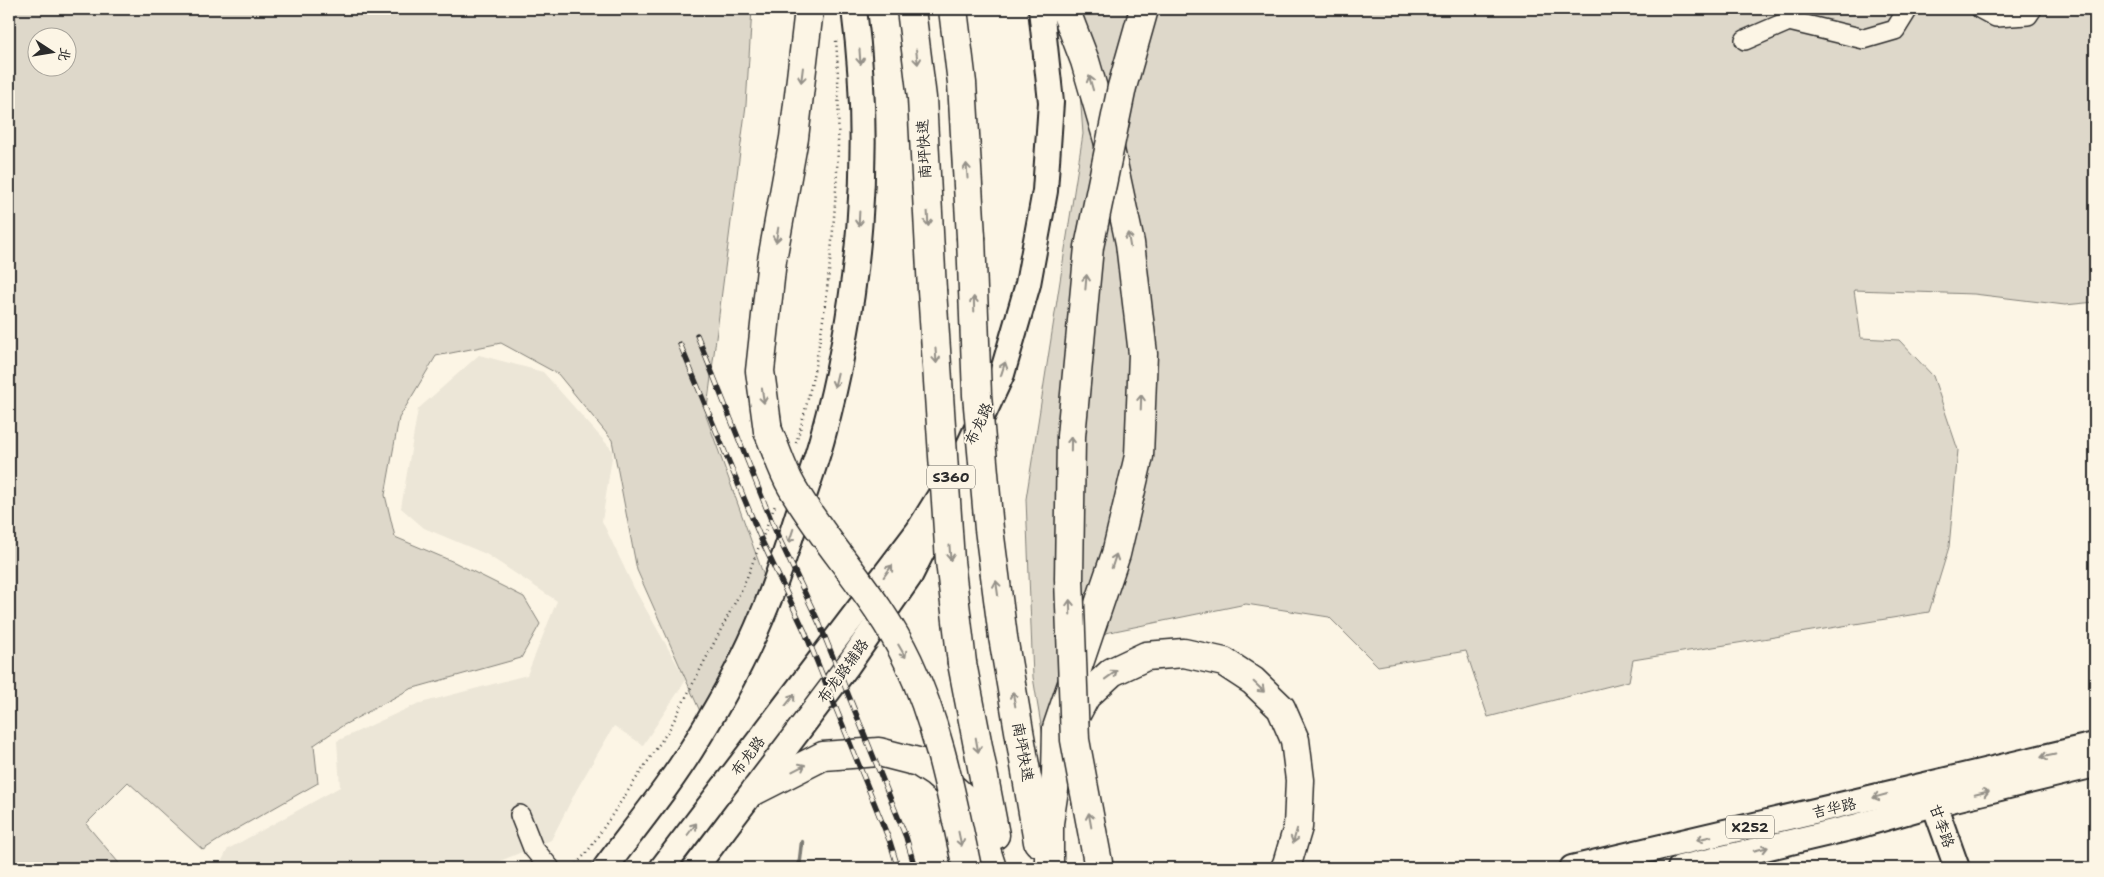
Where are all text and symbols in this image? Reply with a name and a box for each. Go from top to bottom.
north arrow [28,28,78,78]
text: 北 [54,46,75,63]
one-way arrow [855,49,865,65]
one-way arrow [912,49,922,65]
one-way arrow [797,66,807,82]
one-way arrow [1086,75,1095,91]
street label: 南坪快速 [912,119,936,179]
one-way arrow [963,164,972,180]
one-way arrow [923,210,933,227]
one-way arrow [855,211,864,227]
one-way arrow [771,227,781,243]
one-way arrow [1123,233,1133,249]
one-way arrow [1081,275,1090,291]
one-way arrow [969,297,979,313]
one-way arrow [931,347,940,363]
one-way arrow [999,362,1008,378]
one-way arrow [830,372,840,388]
one-way arrow [759,388,769,404]
one-way arrow [1137,394,1146,410]
street label: 布龙路 [960,399,998,449]
one-way arrow [1066,436,1076,452]
road number: S360 [927,466,975,488]
one-way arrow [786,528,795,543]
one-way arrow [945,544,954,560]
one-way arrow [1109,554,1119,570]
one-way arrow [883,565,894,578]
one-way arrow [991,581,1001,597]
one-way arrow [1066,599,1075,615]
street label: 布龙路辅路 [813,635,873,707]
one-way arrow [898,643,908,658]
one-way arrow [1104,670,1118,680]
one-way arrow [1253,681,1266,693]
one-way arrow [1008,692,1018,708]
one-way arrow [785,693,795,707]
street label: 南坪快速 [1008,721,1038,783]
street label: 布龙路 [726,732,770,780]
one-way arrow [973,737,983,753]
one-way arrow [2040,752,2056,762]
one-way arrow [791,763,806,772]
one-way arrow [1973,788,1989,797]
one-way arrow [1872,792,1888,801]
street label: 吉华路 [1810,793,1858,823]
street label: 甘李路 [1925,801,1959,851]
one-way arrow [1084,813,1094,829]
road number: X252 [1726,816,1774,839]
one-way arrow [686,823,697,836]
one-way arrow [1290,828,1300,844]
one-way arrow [956,831,966,847]
one-way arrow [1697,834,1713,843]
one-way arrow [1753,844,1769,853]

